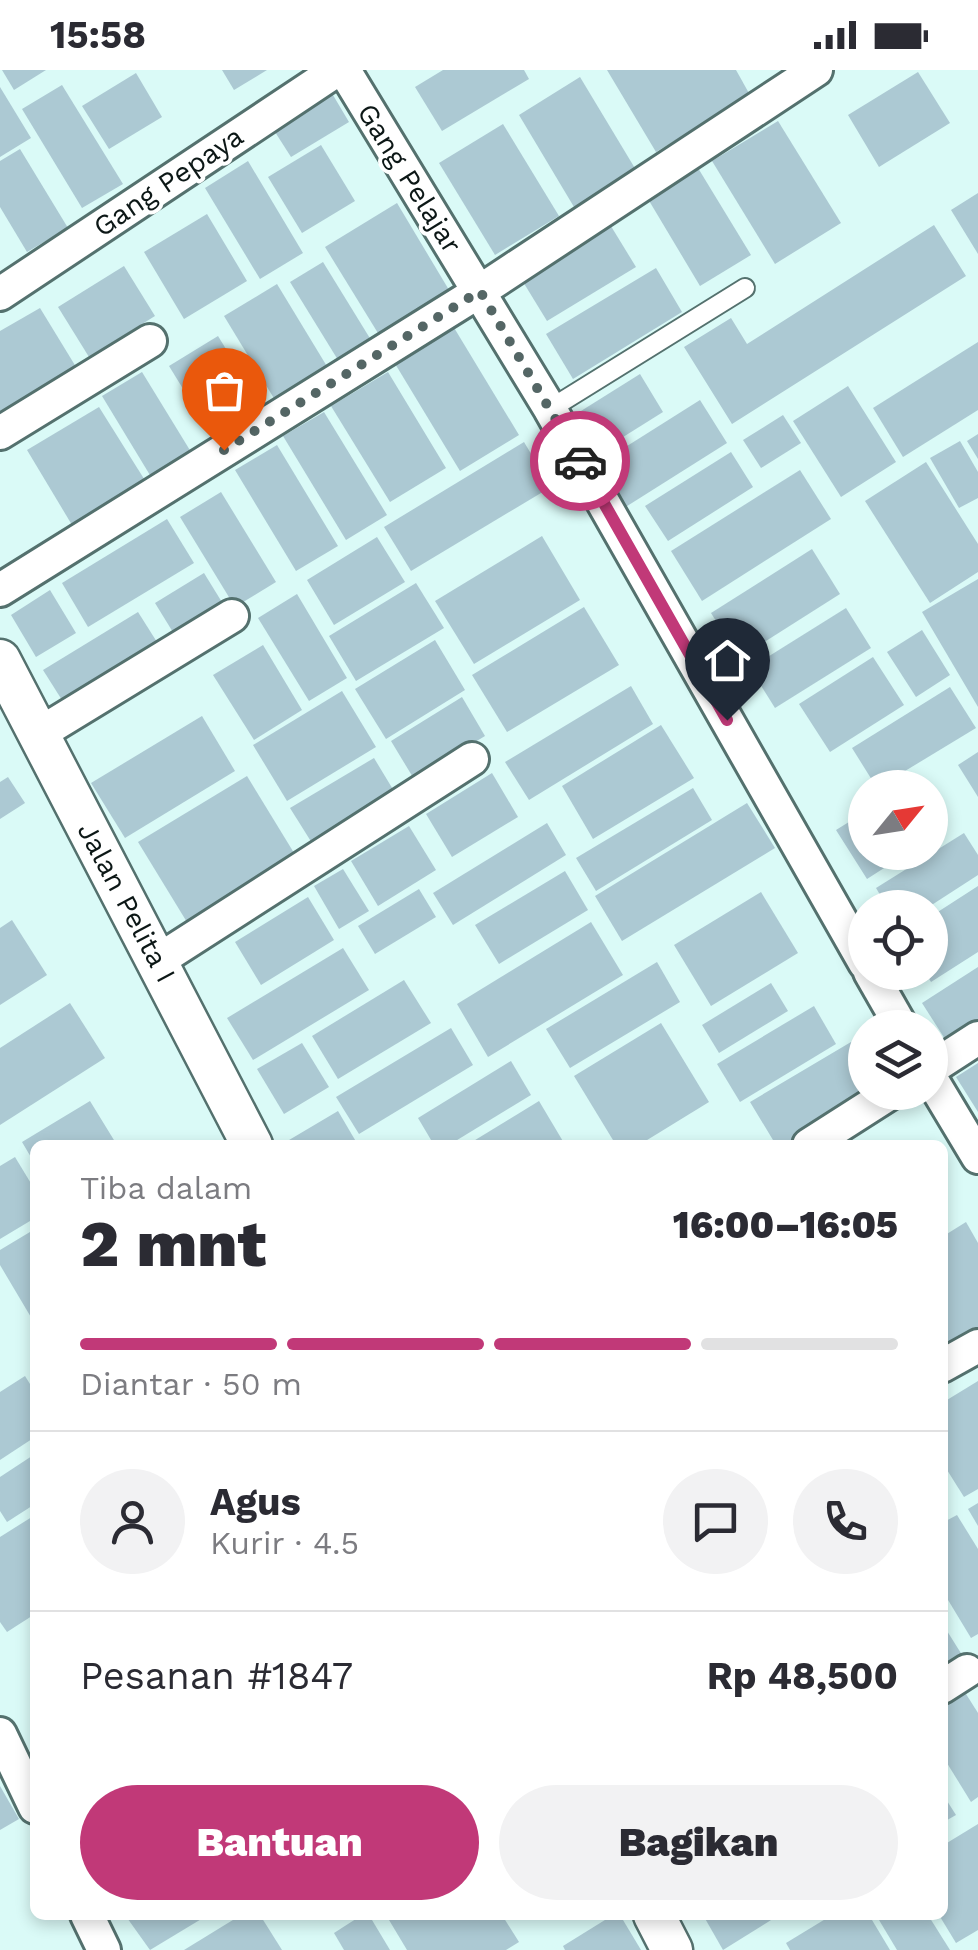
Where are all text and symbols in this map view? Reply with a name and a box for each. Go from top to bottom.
text: 15:58 [50,13,146,57]
street label: Gang Pelajar [351,97,469,259]
street label: Gang Pepaya [87,119,250,244]
pin [182,348,267,451]
icon: bag [197,363,252,418]
courier [530,411,630,511]
icon: car [553,434,608,489]
pin [685,618,770,721]
icon: home [700,633,755,688]
north arrow [848,770,948,870]
map controls [848,770,948,1110]
street label: Jalan Pelita I [71,817,183,988]
button: locate [848,890,948,990]
button: layers [848,1010,948,1110]
text: Tiba dalam [80,1169,252,1207]
text: 16:00–16:05 [673,1203,898,1247]
text: 2 mnt [80,1206,266,1282]
text: Diantar · 50 m [80,1365,302,1403]
button: person [80,1469,185,1574]
button: chat [663,1469,768,1574]
button: phone [793,1469,898,1574]
text: Agus [210,1480,301,1524]
text: Kurir · 4.5 [210,1524,359,1562]
text: Pesanan #1847 [80,1654,353,1698]
text: Rp 48,500 [707,1654,898,1698]
button: Bantuan [80,1785,479,1900]
button: Bagikan [499,1785,898,1900]

